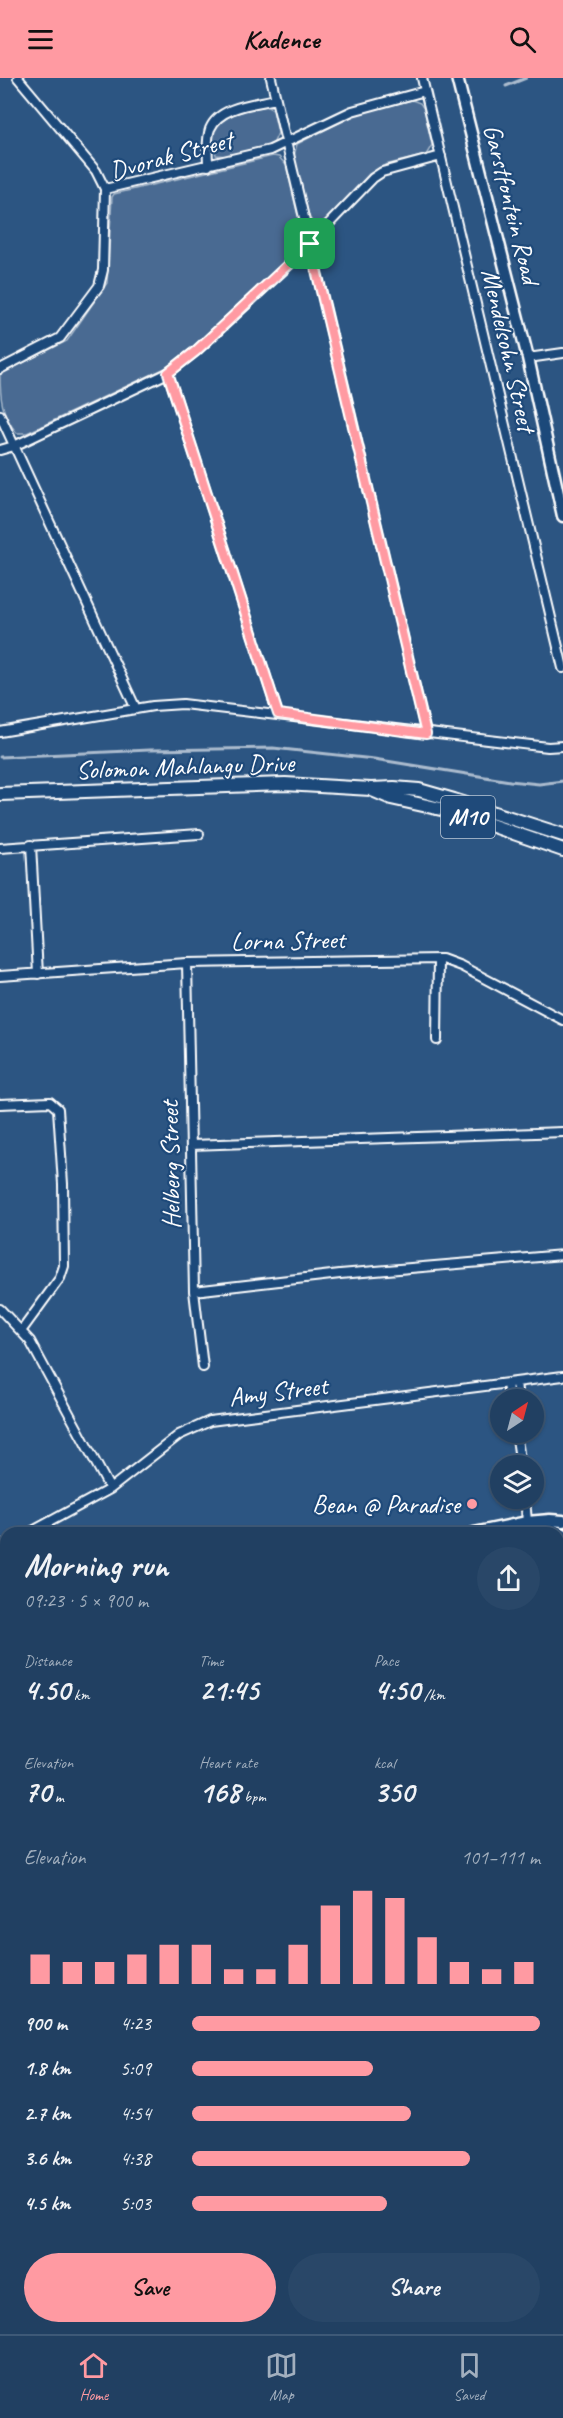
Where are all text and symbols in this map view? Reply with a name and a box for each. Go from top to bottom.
text: Kadence [243,22,320,56]
icon: menu [24,23,57,56]
icon: search [506,23,539,56]
street label: Garstfontein Road [476,121,548,291]
street label: Dvorak Street [106,122,239,188]
pin [284,218,335,269]
icon: arrive [293,227,326,260]
street label: Mendelsohn Street [474,265,544,438]
street label: Solomon Mahlangu Drive [75,746,296,787]
road number: M10 [441,796,495,838]
street label: Lorna Street [231,923,348,958]
street label: Helberg Street [153,1098,188,1230]
street label: Amy Street [227,1369,332,1414]
north arrow [490,1389,544,1443]
map controls [490,1389,544,1509]
button: layers [490,1455,544,1509]
place label: Bean @ Paradise [312,1488,463,1521]
marker: Bean @ Paradise [465,1497,479,1511]
text: Morning run [24,1544,168,1586]
button: share [477,1547,540,1610]
text: 09:23 · 5 × 900 m [24,1588,148,1613]
text: Distance [24,1651,72,1671]
text: Time [199,1651,223,1671]
text: Pace [374,1651,399,1671]
text: 4.50 [24,1671,70,1709]
text: 21:45 [199,1671,258,1709]
text: 4:50 [374,1671,420,1709]
text: km [70,1685,89,1705]
text: /km [420,1685,445,1705]
text: Elevation [24,1753,73,1773]
text: Heart rate [199,1753,257,1773]
text: kcal [374,1753,395,1773]
text: 70 [24,1773,51,1811]
text: 168 [199,1773,240,1811]
text: 350 [374,1773,414,1811]
text: m [51,1787,64,1807]
text: bpm [240,1787,266,1807]
text: Elevation [24,1845,86,1870]
text: 101–111 m [461,1845,540,1870]
text: 900 m [24,2011,67,2036]
text: 4:23 [120,2011,151,2036]
text: 1.8 km [24,2056,71,2081]
text: 5:09 [120,2056,151,2081]
text: 2.7 km [24,2101,70,2126]
text: 4:54 [120,2101,151,2126]
text: 3.6 km [24,2146,71,2171]
text: 4:38 [120,2146,151,2171]
text: 4.5 km [24,2191,70,2216]
text: 5:03 [120,2191,151,2216]
button: Save [24,2253,276,2322]
button: Share [288,2253,540,2322]
tab: Home [77,2349,110,2405]
tab: Map [265,2349,298,2405]
tab: Saved [453,2349,486,2405]

